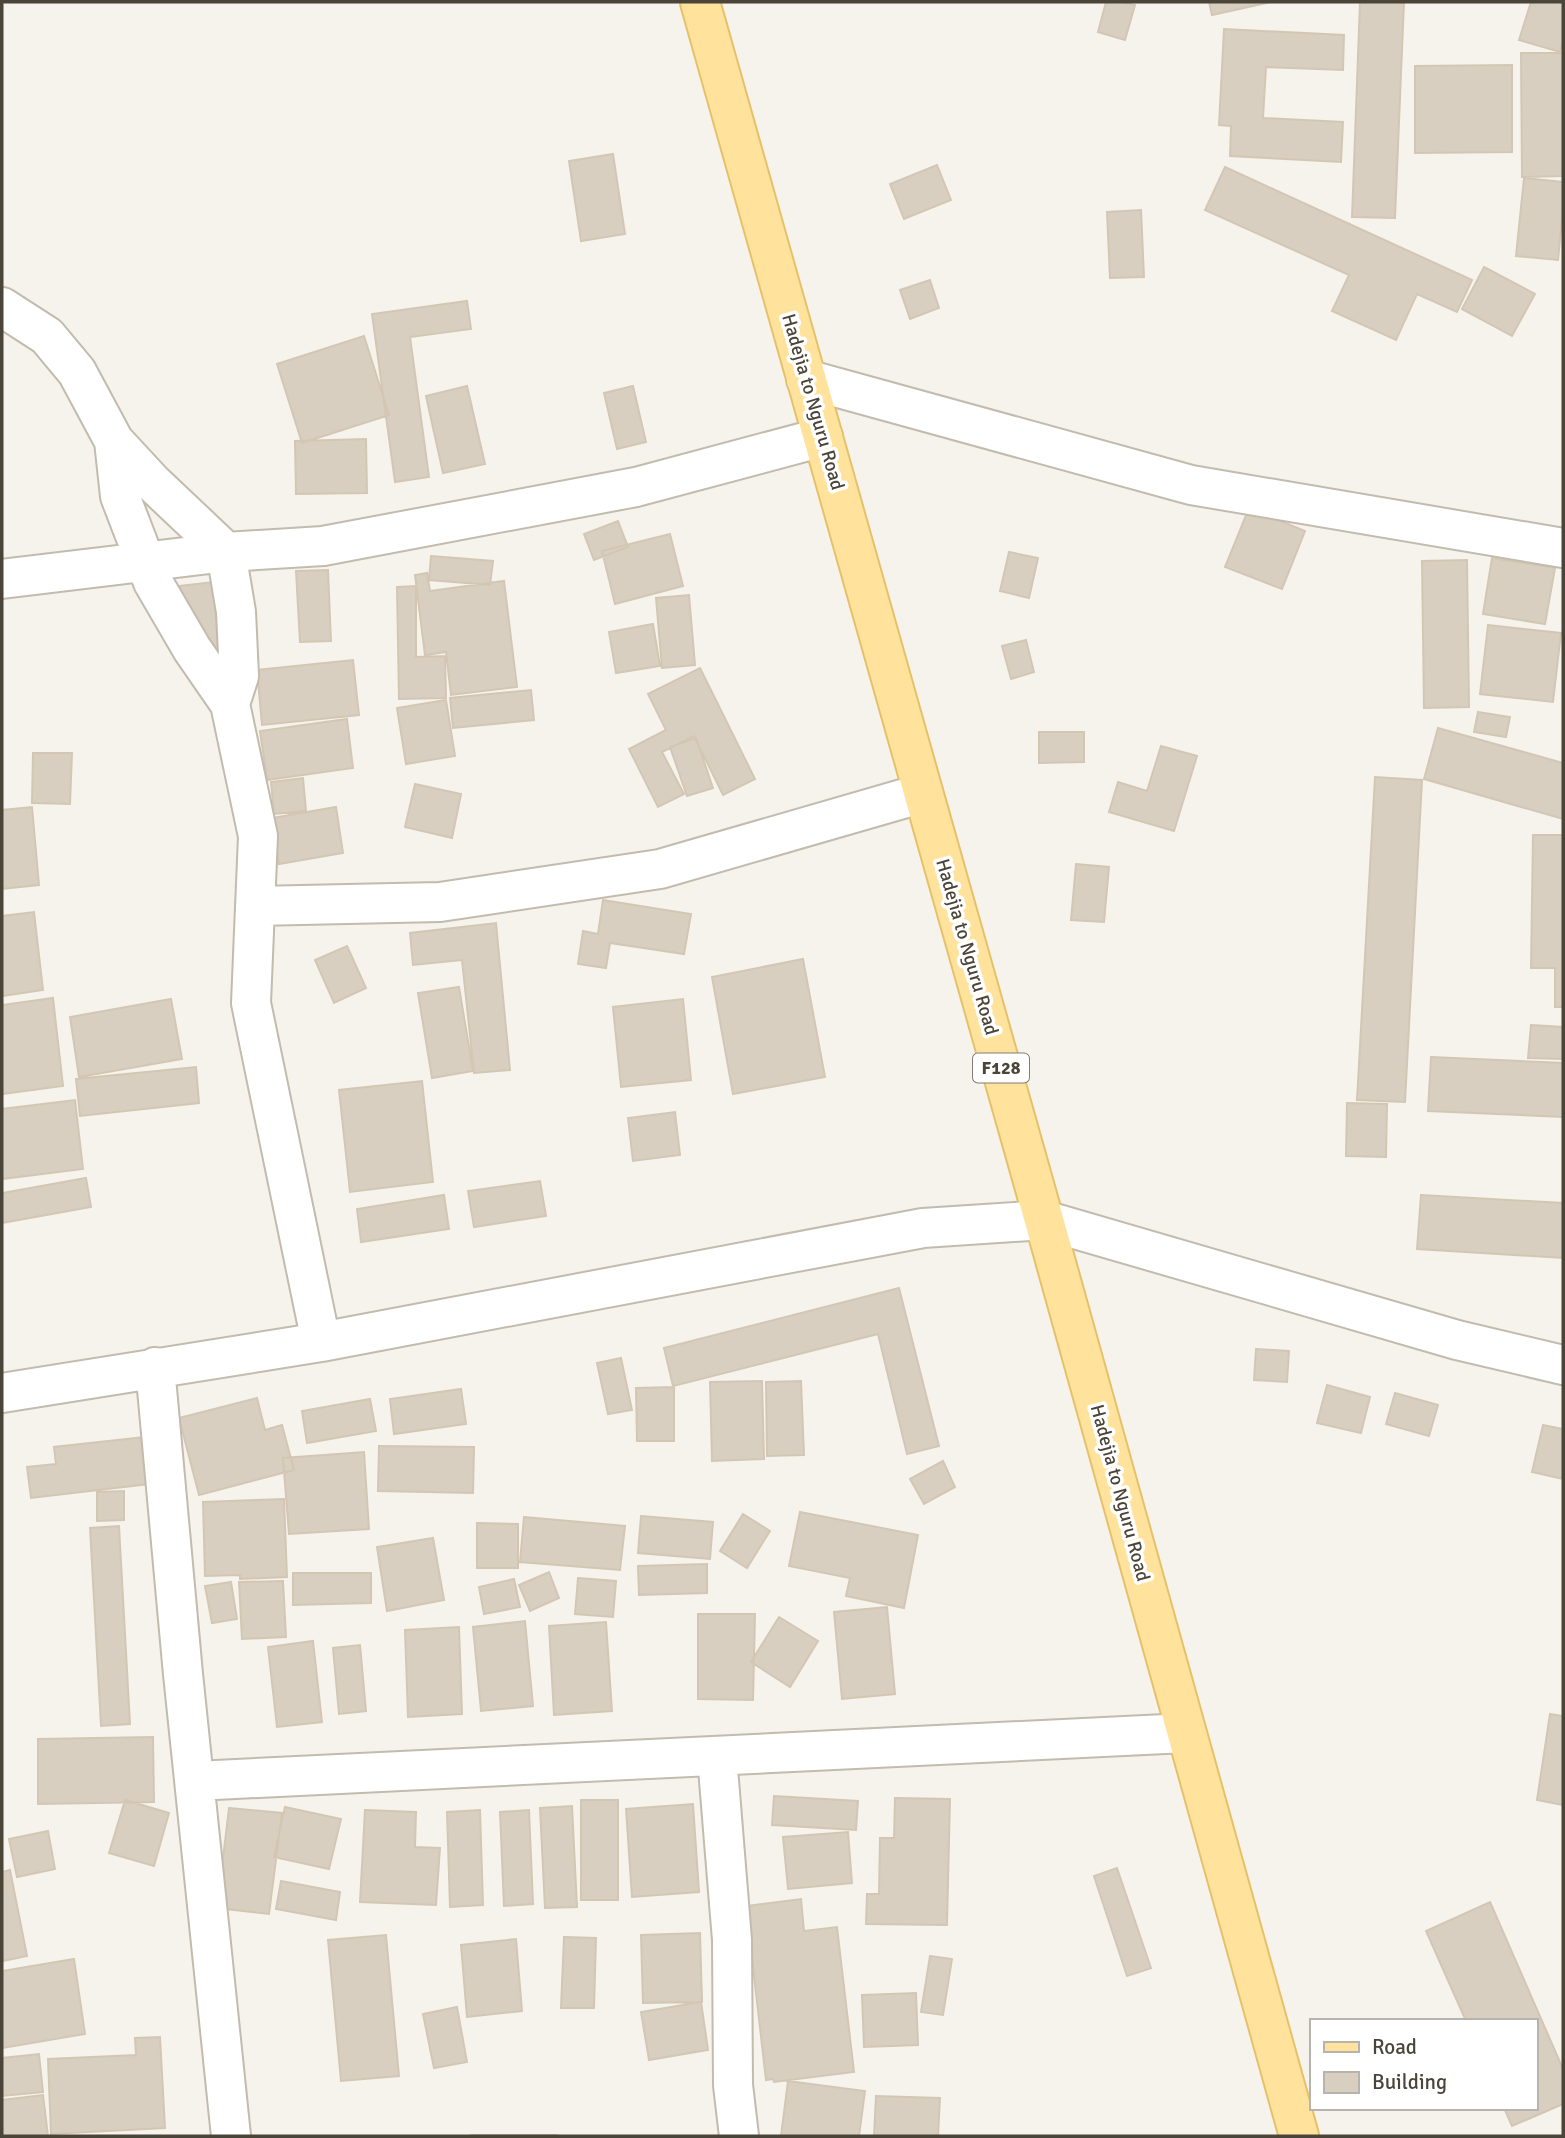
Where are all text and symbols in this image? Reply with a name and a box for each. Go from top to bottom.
street label: Hadejia to Nguru Road [776,311,850,493]
street label: Hadejia to Nguru Road [930,856,1004,1038]
road number: F128 [973,1054,1029,1083]
street label: Hadejia to Nguru Road [1085,1402,1155,1584]
legend [1310,2019,1537,2110]
text: Road [1372,2034,1417,2060]
text: Building [1372,2069,1447,2095]

